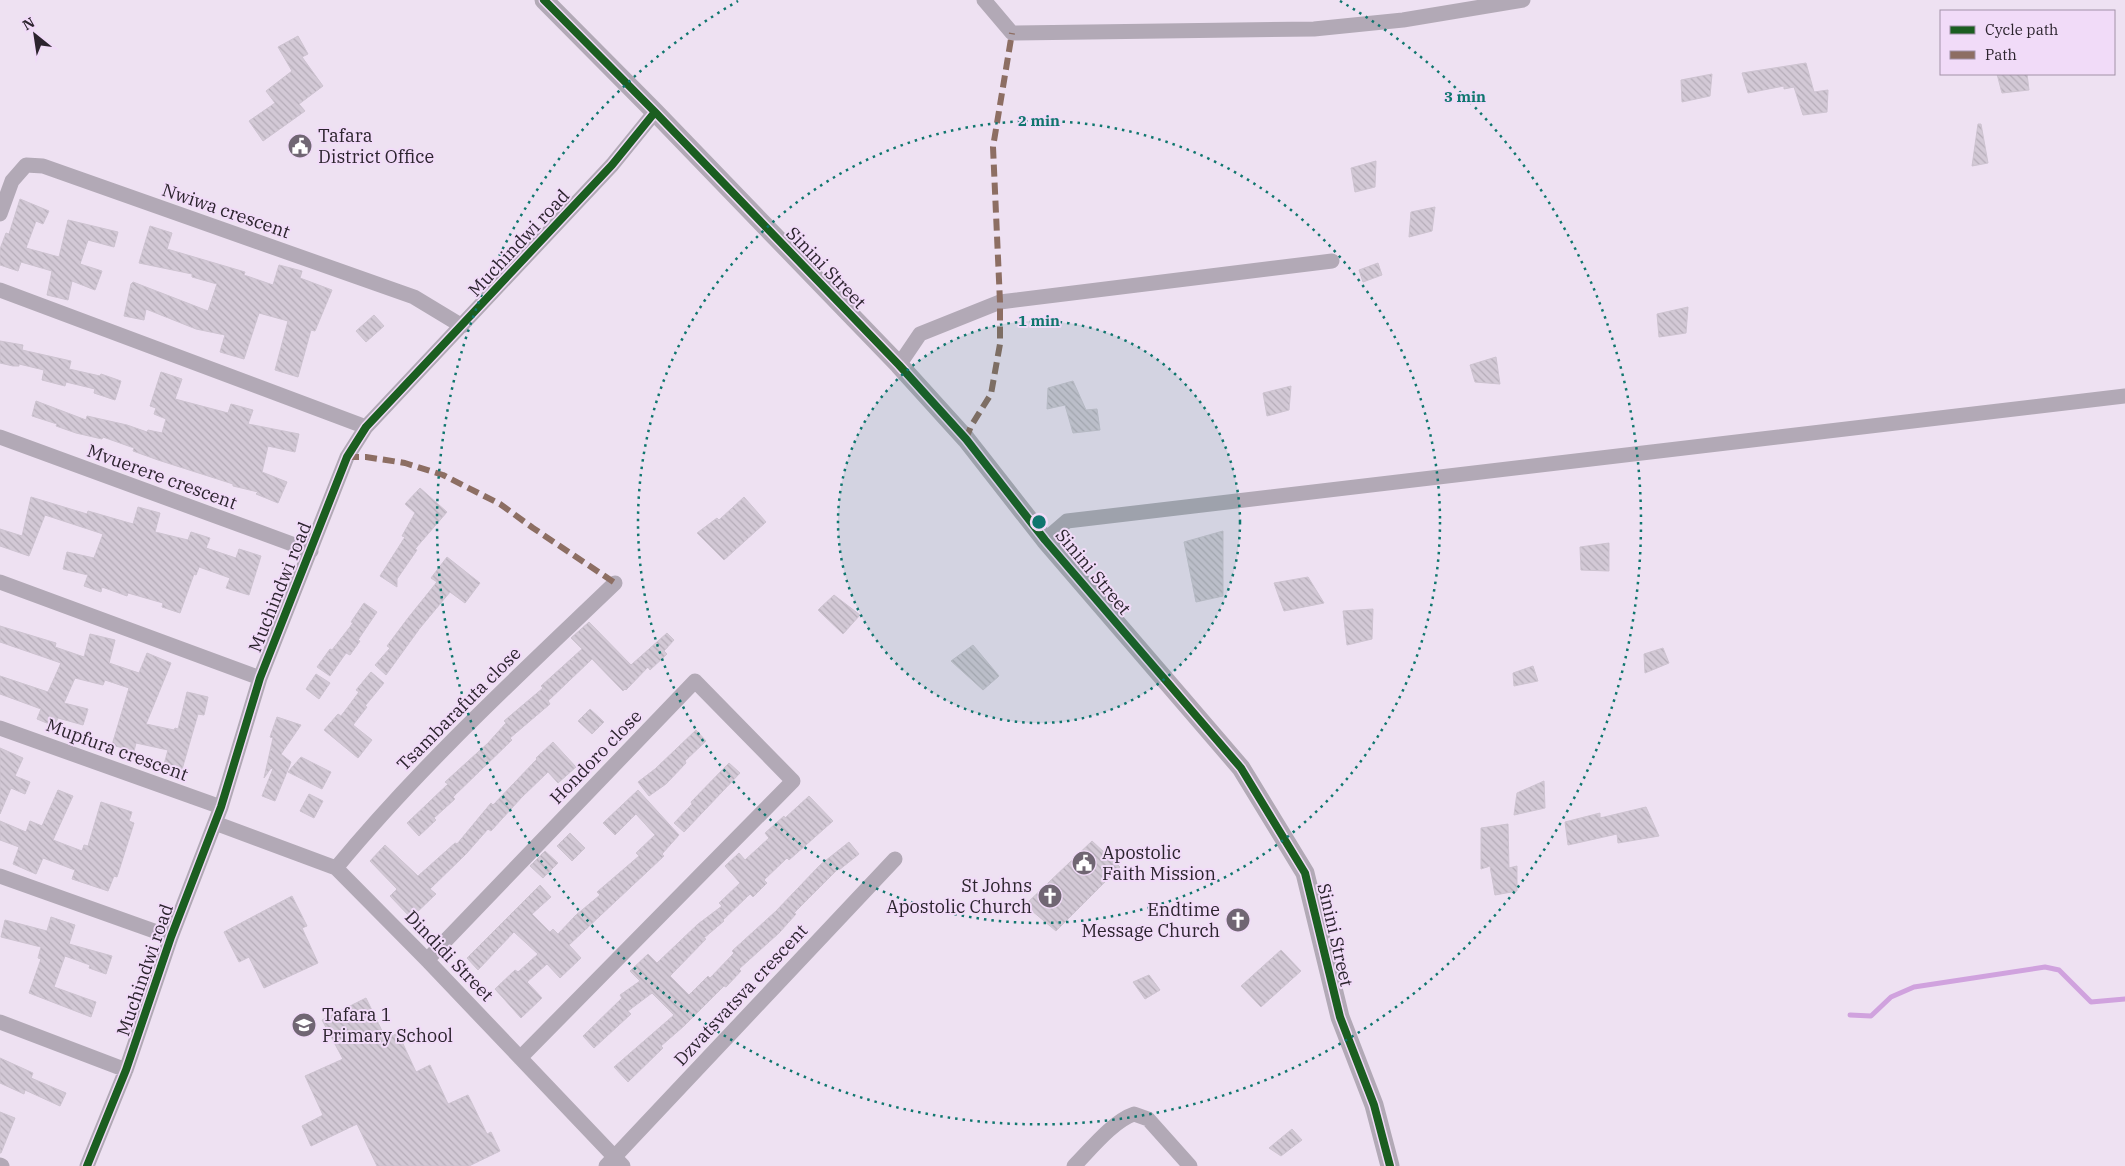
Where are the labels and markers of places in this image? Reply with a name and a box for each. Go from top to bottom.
place label: Tafara District Office [318,124,434,168]
public building icon: Tafara District Office [287,133,313,159]
centre of rings [1030,513,1048,531]
place label: Apostolic Faith Mission [1102,841,1216,885]
public building icon: Apostolic Faith Mission [1071,850,1097,876]
place label: St Johns Apostolic Church [886,874,1032,918]
church icon: St Johns Apostolic Church [1037,883,1063,909]
place label: Endtime Message Church [1081,898,1220,942]
church icon: Endtime Message Church [1225,907,1251,933]
place label: Tafara 1 Primary School [322,1003,453,1047]
school or university icon: Tafara 1 Primary School [291,1012,317,1038]

